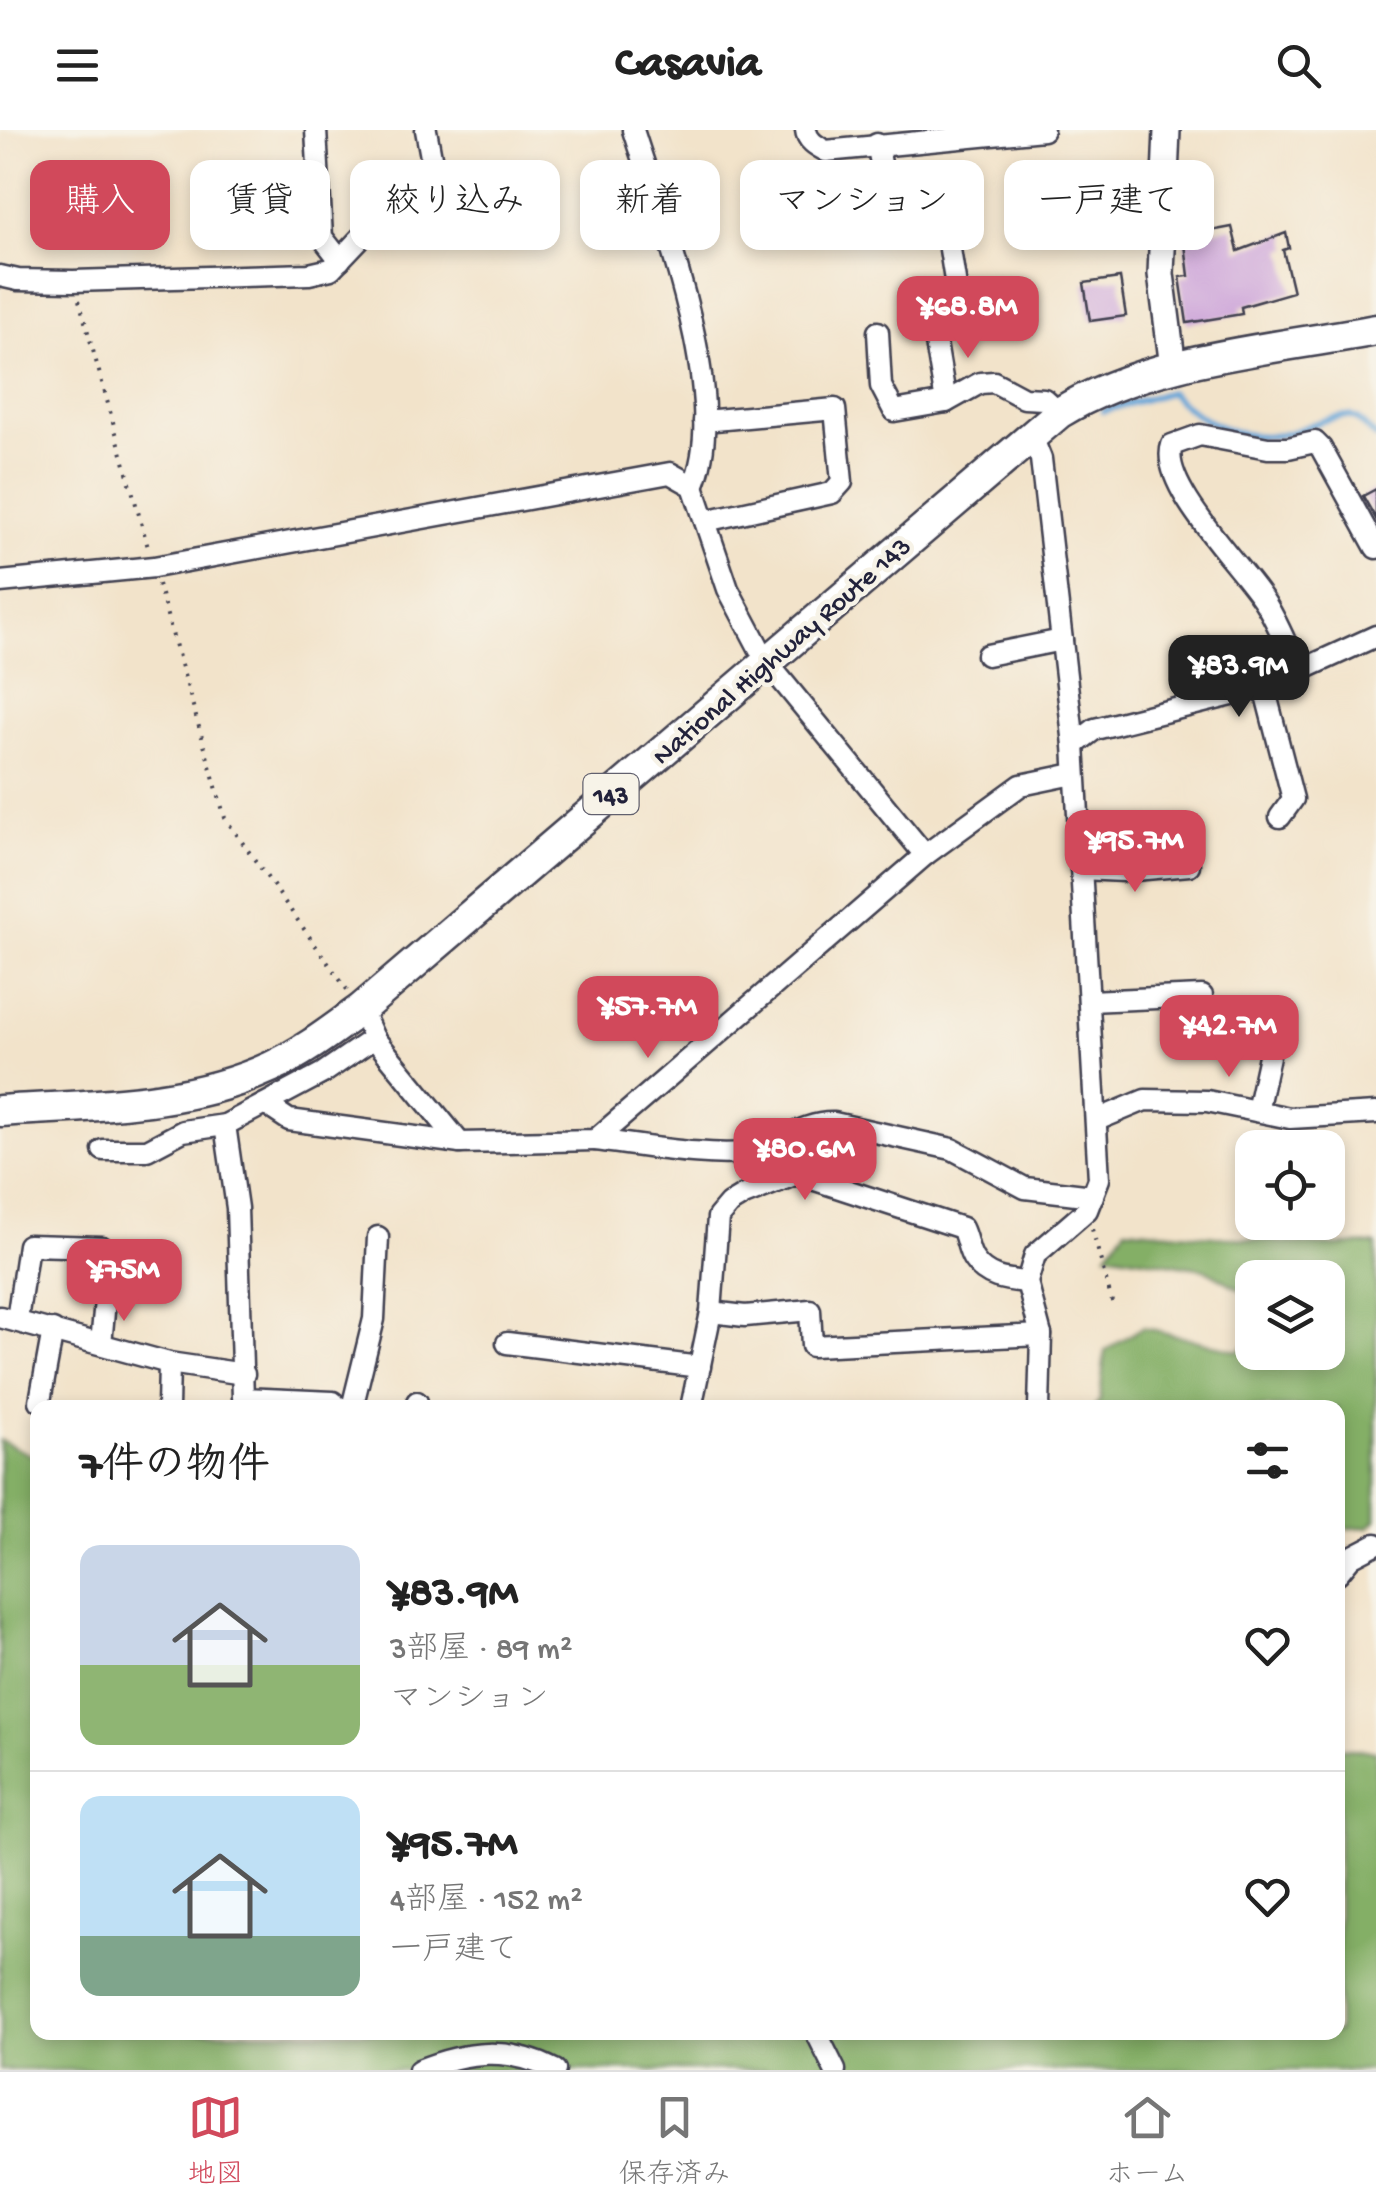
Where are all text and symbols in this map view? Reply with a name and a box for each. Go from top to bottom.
icon: menu [50,38,105,93]
icon: search [1271,38,1326,93]
text: Casavia [615,39,761,92]
chip: 購入 [30,160,170,250]
chip: 賃貸 [190,160,330,250]
chip: 絞り込み [350,160,560,250]
chip: 新着 [580,160,720,250]
chip: マンション [740,160,984,250]
chip: 一戸建て [1004,160,1214,250]
pin: ¥68.8M [887,276,1049,361]
text: ¥68.8M [919,289,1017,327]
street label: National Highway Route 143 [647,531,919,774]
pin: ¥83.9M [1158,635,1320,720]
text: ¥83.9M [1190,648,1288,686]
road number: 143 [584,774,638,814]
pin: ¥95.7M [1054,810,1216,895]
text: ¥95.7M [1087,823,1183,861]
pin: ¥57.7M [567,976,729,1061]
text: ¥57.7M [599,989,697,1027]
pin: ¥42.7M [1148,995,1310,1080]
text: ¥42.7M [1182,1008,1276,1046]
pin: ¥80.6M [724,1118,886,1203]
map controls [1235,1130,1345,1370]
button: locate [1235,1130,1345,1240]
text: ¥80.6M [755,1131,855,1169]
pin: ¥75M [65,1239,183,1324]
text: ¥75M [89,1252,159,1290]
button: layers [1235,1260,1345,1370]
icon: filters [1240,1433,1295,1488]
text: 7件の物件 [80,1444,270,1493]
text: ¥83.9M [390,1571,518,1620]
icon: home [160,1585,280,1705]
icon: heart [1240,1618,1295,1673]
text: 3部屋 · 89 m² [390,1632,572,1670]
text: マンション [390,1682,549,1720]
text: ¥95.7M [390,1822,517,1871]
icon: home [160,1836,280,1956]
icon: heart [1240,1869,1295,1924]
text: 4部屋 · 152 m² [390,1883,583,1921]
text: 一戸建て [390,1933,518,1971]
tab: 地図 [188,2090,244,2193]
tab: 保存済み [619,2090,731,2193]
tab: ホーム [1106,2090,1188,2193]

